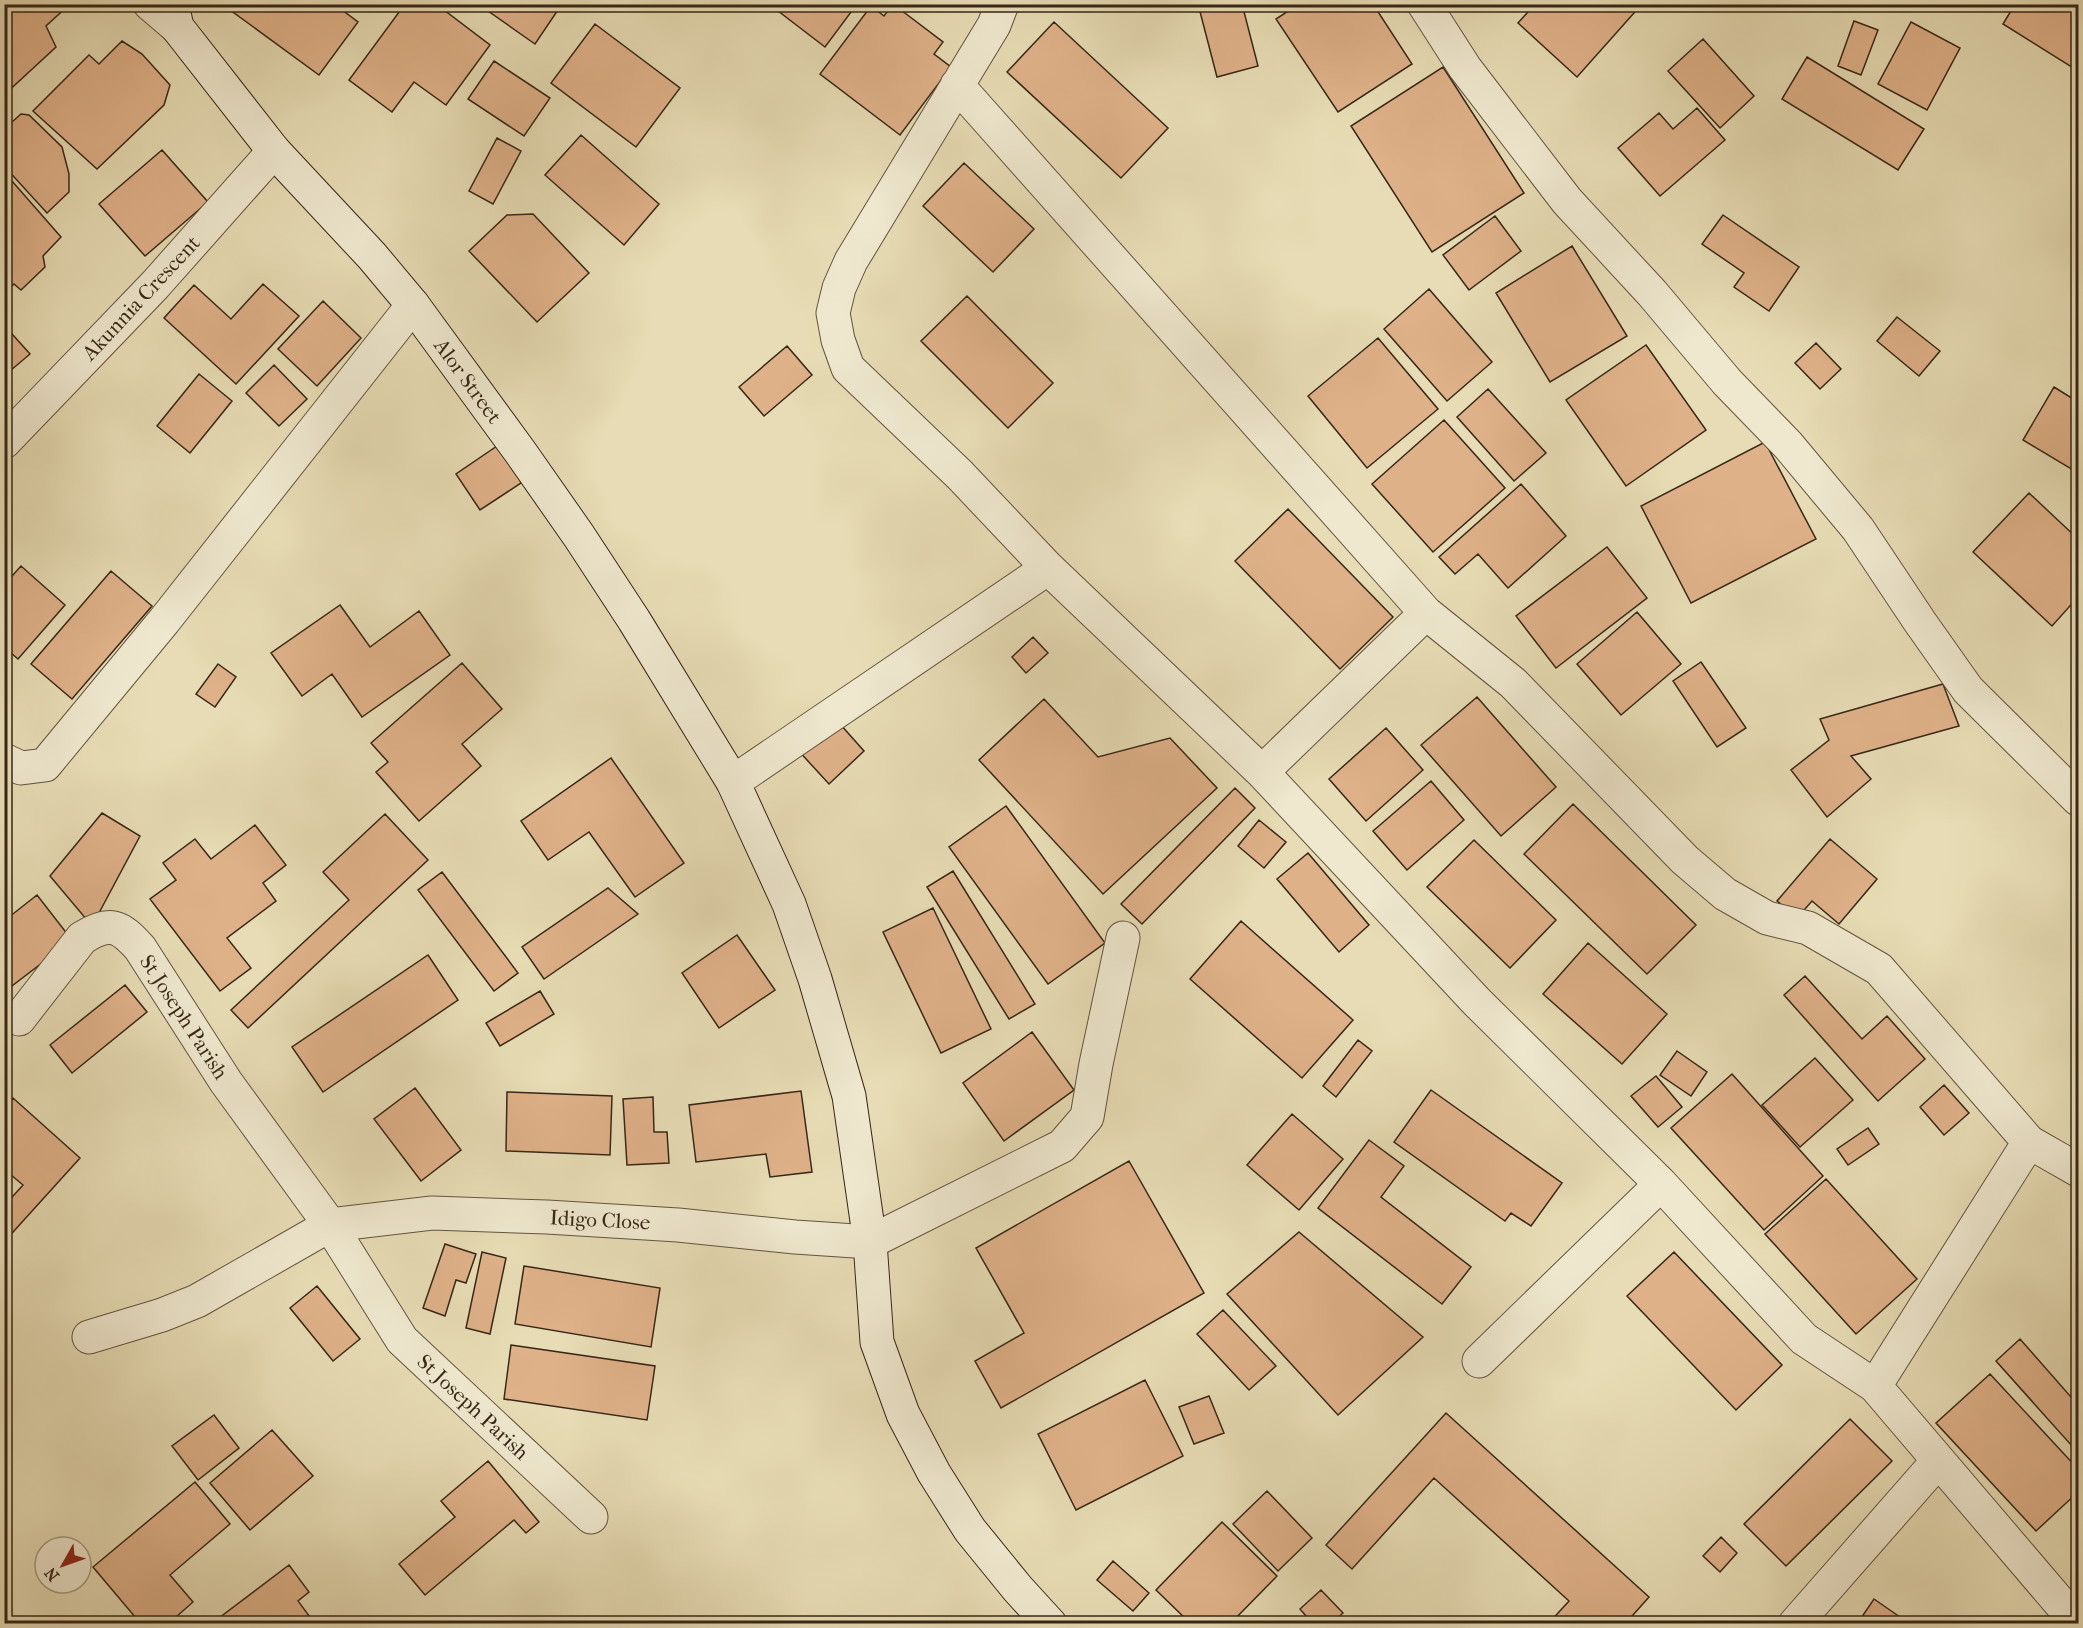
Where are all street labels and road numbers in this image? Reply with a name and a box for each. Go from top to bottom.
street label: Akunnia Crescent [77,230,205,366]
street label: Alor Street [429,333,507,428]
street label: St Joseph Parish [135,950,233,1084]
street label: Idigo Close [549,1205,651,1235]
street label: St Joseph Parish [412,1349,534,1465]

